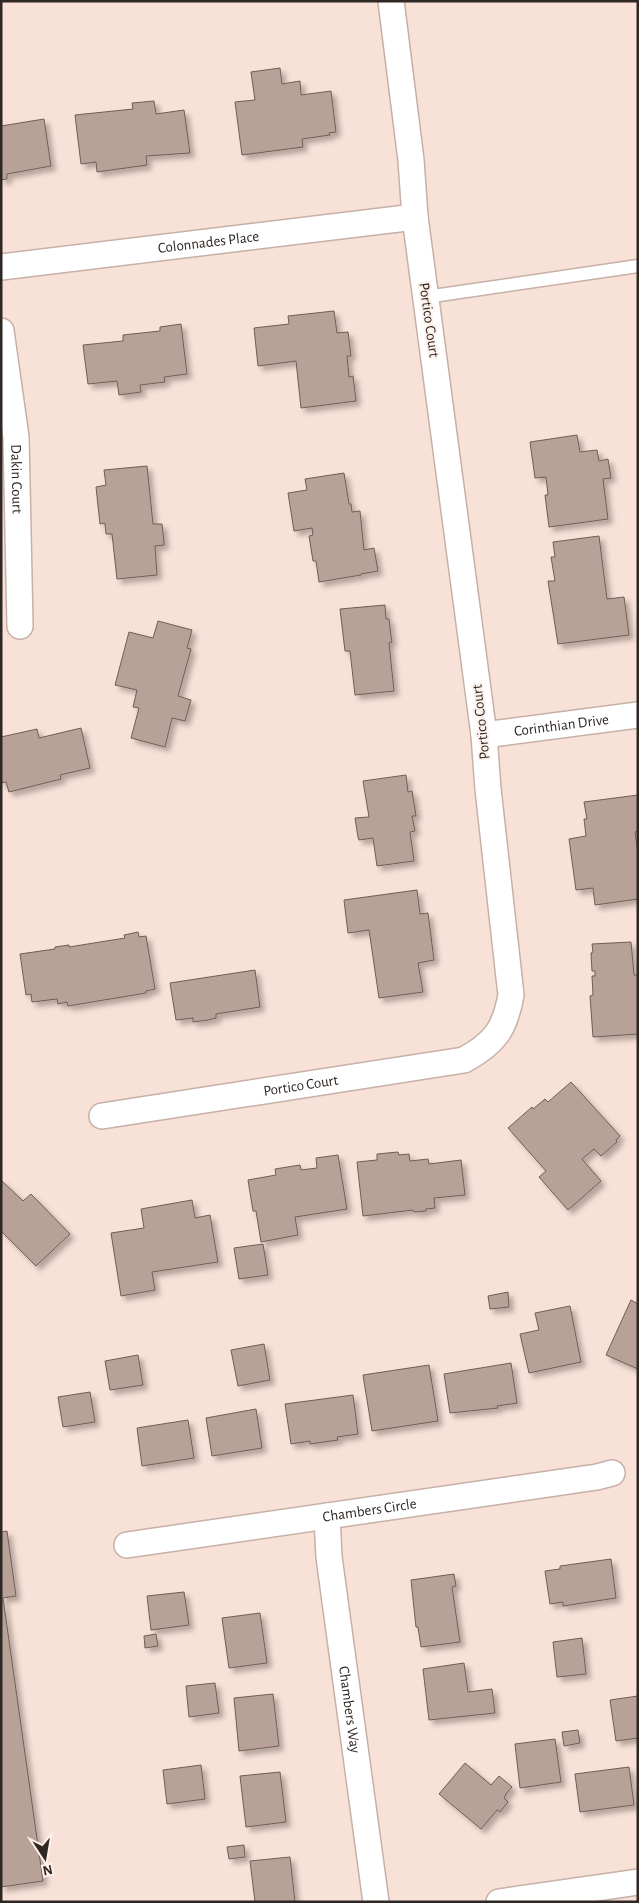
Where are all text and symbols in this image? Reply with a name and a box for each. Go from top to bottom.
street label: Colonnades Place [157,228,260,256]
street label: Portico Court [416,282,442,359]
street label: Dakin Court [9,444,25,514]
street label: Portico Court [470,684,492,760]
street label: Corinthian Drive [513,711,610,739]
street label: Portico Court [262,1072,339,1098]
street label: Chambers Circle [322,1496,417,1524]
street label: Chambers Way [336,1665,363,1755]
north arrow [20,1833,70,1883]
text: N [41,1862,54,1878]

